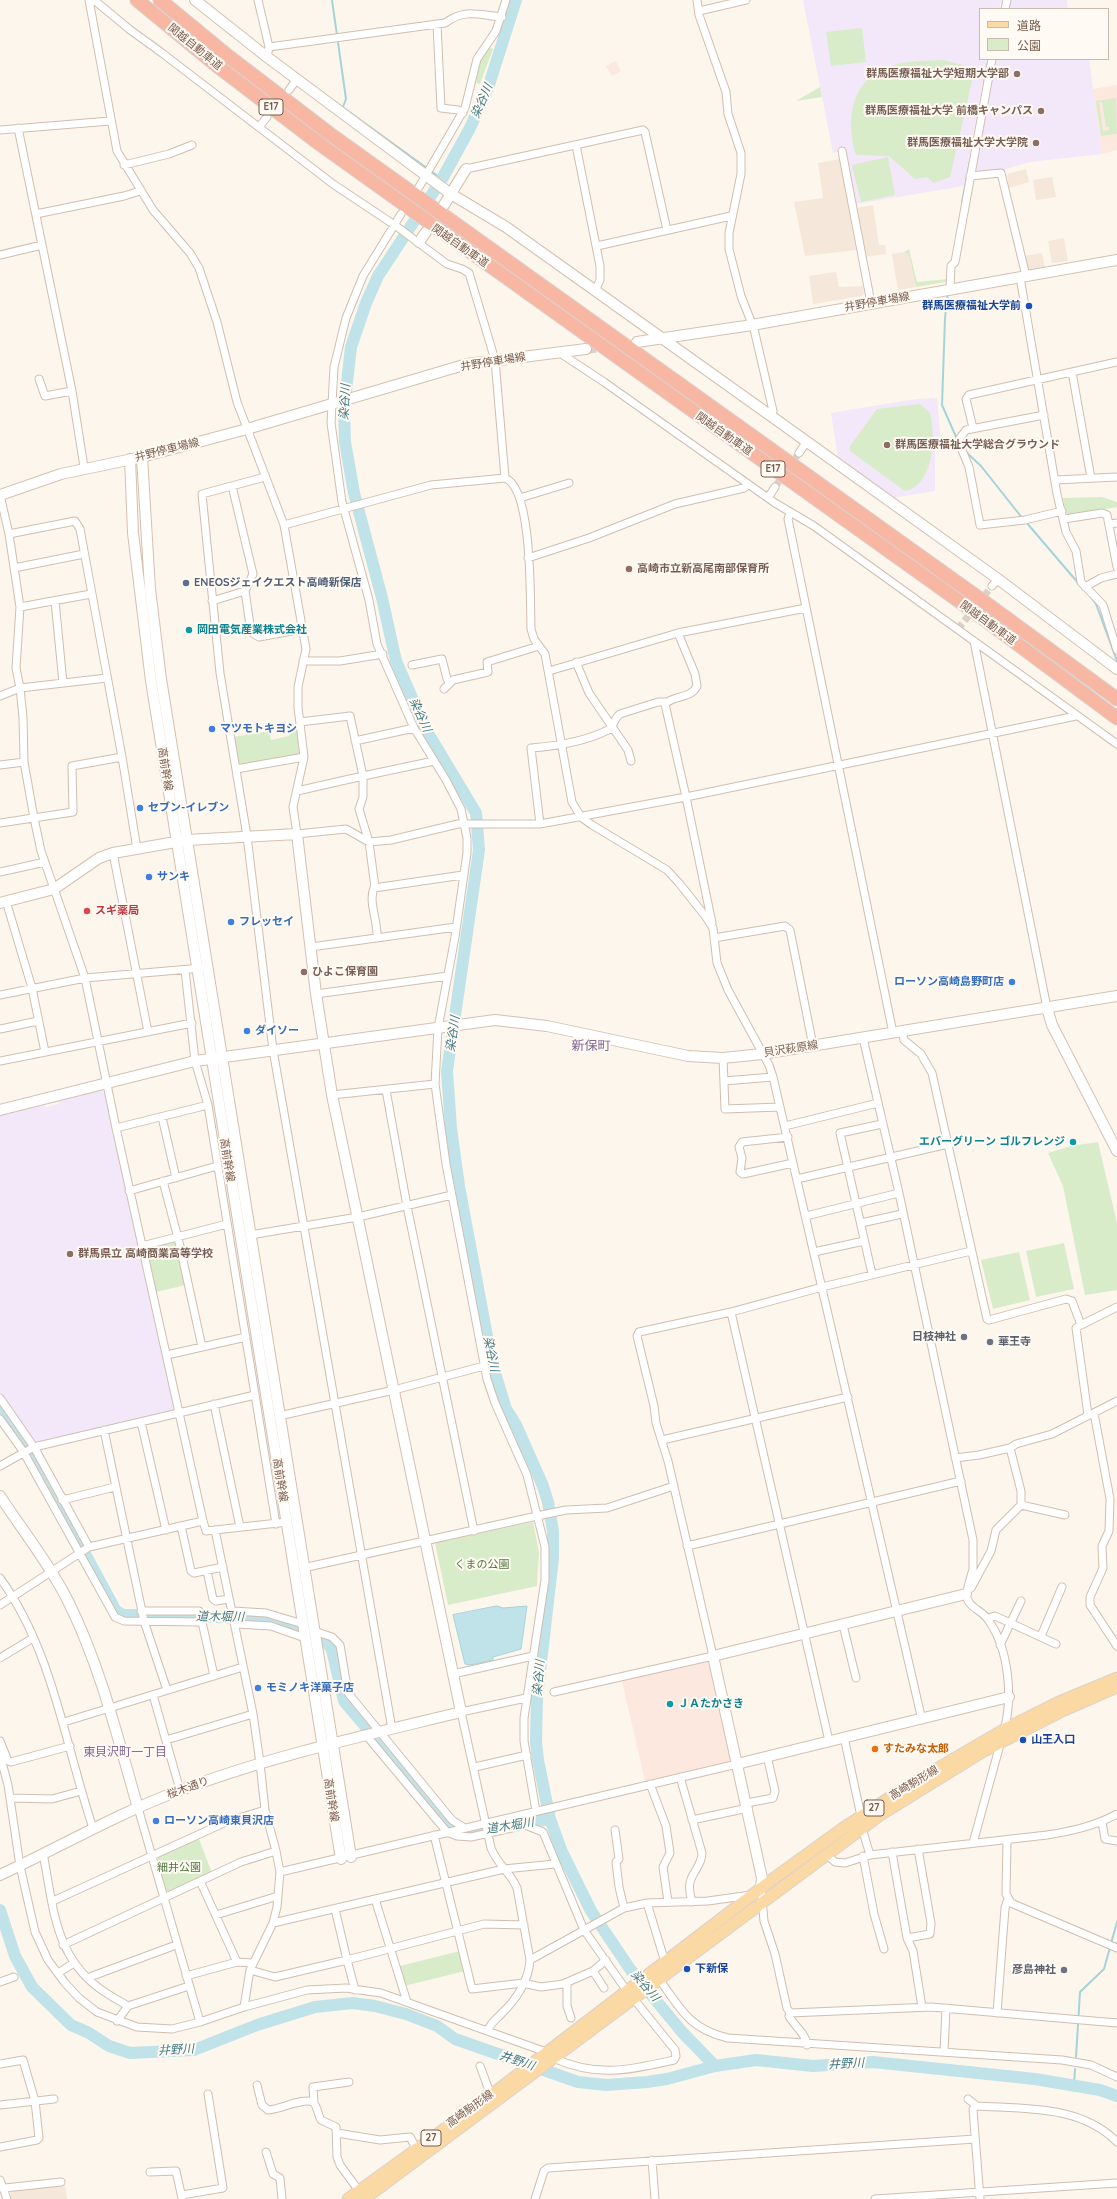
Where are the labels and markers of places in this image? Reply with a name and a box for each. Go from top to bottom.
place label: 群馬医療福祉大学短期大学部 [866,67,1009,81]
marker: 群馬医療福祉大学短期大学部 [1012,69,1022,79]
place label: 群馬医療福祉大学 前橋キャンパス [865,104,1033,118]
marker: 群馬医療福祉大学 前橋キャンパス [1036,106,1046,116]
place label: 群馬医療福祉大学大学院 [907,136,1028,150]
marker: 群馬医療福祉大学大学院 [1031,138,1041,148]
place label: 群馬医療福祉大学前 [922,299,1021,313]
marker: 群馬医療福祉大学前 [1024,301,1034,311]
place label: 群馬医療福祉大学総合グラウンド [895,438,1060,452]
marker: 群馬医療福祉大学総合グラウンド [882,440,892,450]
place label: 高崎市立新高尾南部保育所 [637,562,769,576]
marker: 高崎市立新高尾南部保育所 [624,564,634,574]
place label: ENEOSジェイクエスト高崎新保店 [194,576,362,590]
marker: ENEOSジェイクエスト高崎新保店 [181,578,191,588]
place label: 岡田電気産業株式会社 [197,623,307,637]
marker: 岡田電気産業株式会社 [184,625,194,635]
place label: マツモトキヨシ [220,722,297,736]
marker: マツモトキヨシ [207,724,217,734]
place label: セブン-イレブン [148,801,229,815]
marker: セブン-イレブン [135,803,145,813]
place label: サンキ [157,870,190,884]
marker: サンキ [144,872,154,882]
place label: スギ薬局 [95,904,139,918]
marker: スギ薬局 [82,906,92,916]
place label: フレッセイ [239,915,294,929]
marker: フレッセイ [226,917,236,927]
place label: ひよこ保育園 [312,965,378,979]
marker: ひよこ保育園 [299,967,309,977]
place label: ローソン高崎島野町店 [894,975,1004,989]
marker: ローソン高崎島野町店 [1007,977,1017,987]
place label: ダイソー [255,1024,299,1038]
marker: ダイソー [242,1026,252,1036]
place label: エバーグリーン ゴルフレンジ [919,1135,1065,1149]
marker: エバーグリーン ゴルフレンジ [1068,1137,1078,1147]
place label: 群馬県立 高崎商業高等学校 [78,1247,213,1261]
marker: 群馬県立 高崎商業高等学校 [65,1249,75,1259]
place label: 日枝神社 [912,1330,956,1344]
marker: 日枝神社 [959,1332,969,1342]
place label: 華王寺 [998,1335,1031,1349]
marker: 華王寺 [985,1337,995,1347]
place label: モミノキ洋菓子店 [266,1681,354,1695]
marker: モミノキ洋菓子店 [253,1683,263,1693]
place label: ＪＡたかさき [678,1697,744,1711]
marker: ＪＡたかさき [665,1699,675,1709]
place label: 山王入口 [1031,1733,1075,1747]
marker: 山王入口 [1018,1735,1028,1745]
place label: すたみな太郎 [883,1742,949,1756]
marker: すたみな太郎 [870,1744,880,1754]
place label: ローソン高崎東貝沢店 [164,1814,274,1828]
marker: ローソン高崎東貝沢店 [151,1816,161,1826]
place label: 下新保 [695,1962,728,1976]
place label: 彦島神社 [1012,1963,1056,1977]
marker: 下新保 [682,1964,692,1974]
marker: 彦島神社 [1059,1965,1069,1975]

